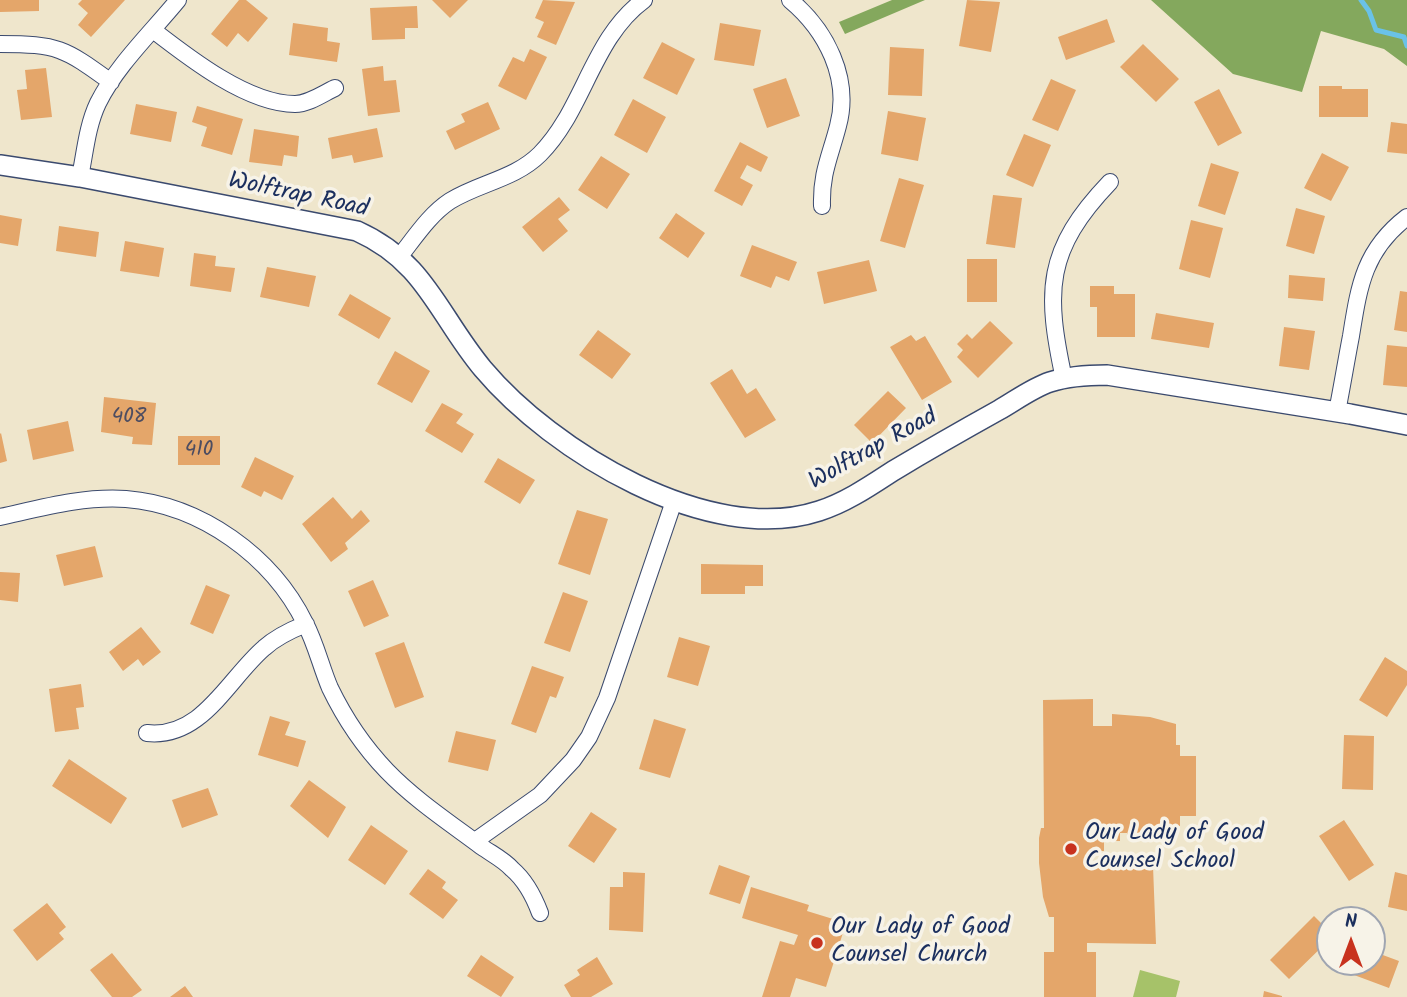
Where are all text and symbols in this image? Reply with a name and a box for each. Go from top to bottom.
street label: Wolftrap Road [225,168,371,226]
street label: Wolftrap Road [805,404,943,498]
house number: 408 [112,405,146,431]
house number: 410 [185,438,213,464]
place label: Our Lady of Good Counsel School [1085,821,1264,877]
marker: Our Lady of Good Counsel School [1063,841,1079,857]
north arrow [1316,906,1386,976]
text: N [1345,907,1357,937]
place label: Our Lady of Good Counsel Church [831,915,1010,971]
marker: Our Lady of Good Counsel Church [809,935,825,951]

